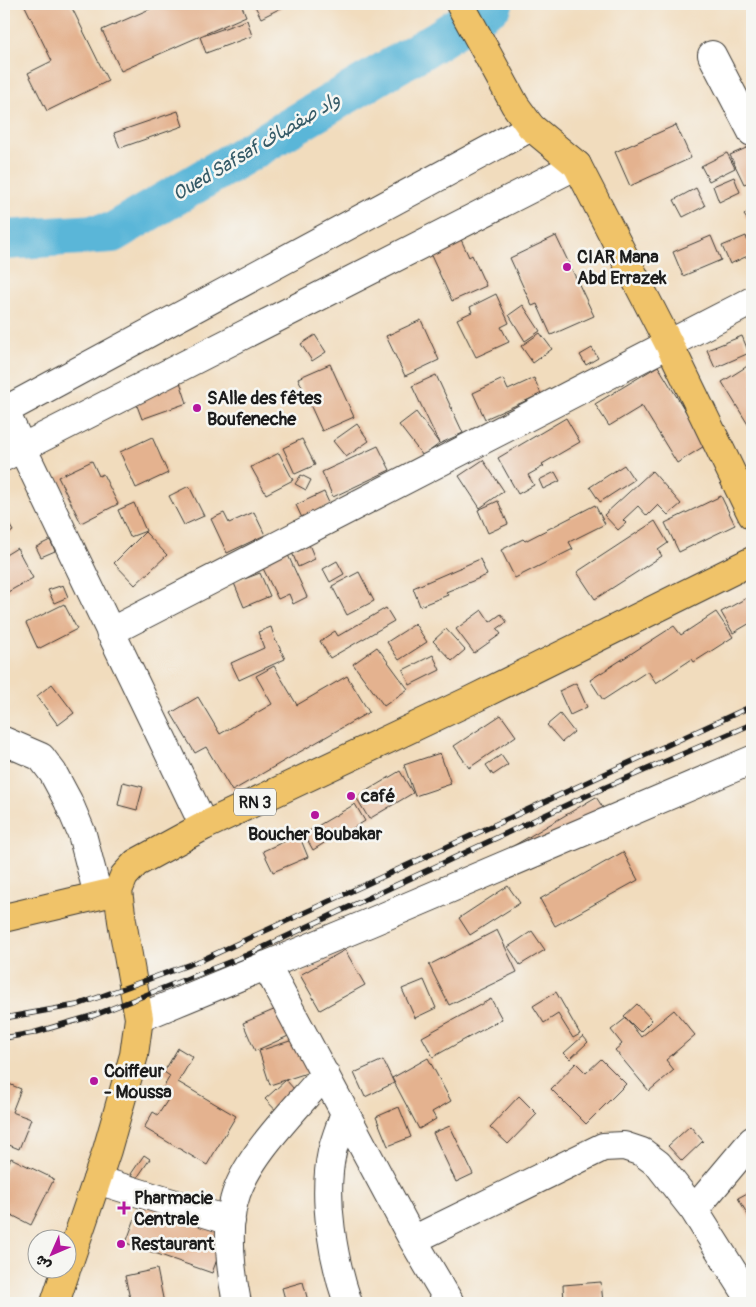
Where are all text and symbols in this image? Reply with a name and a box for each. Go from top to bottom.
water label: Oued Safsaf واد صفصاف [168,87,345,206]
place label: CIAR Mana Abd Errazek [577,246,667,290]
marker: CIAR Mana Abd Errazek [561,261,573,273]
place label: SAlle des fêtes Boufeneche [207,387,322,431]
marker: SAlle des fêtes Boufeneche [191,402,203,414]
place label: café [360,785,396,808]
road number: RN 3 [234,789,276,816]
marker: café [345,790,357,802]
marker: Boucher Boubakar [309,809,321,821]
place label: Boucher Boubakar [248,823,383,846]
place label: Coiffeur - Moussa [104,1060,172,1104]
marker: Coiffeur - Moussa [88,1075,100,1087]
place label: Pharmacie Centrale [134,1187,214,1231]
marker: Pharmacie Centrale [118,1202,130,1214]
north arrow [28,1230,78,1280]
place label: Restaurant [131,1233,215,1256]
marker: Restaurant [115,1238,127,1250]
text: ش [32,1251,55,1274]

